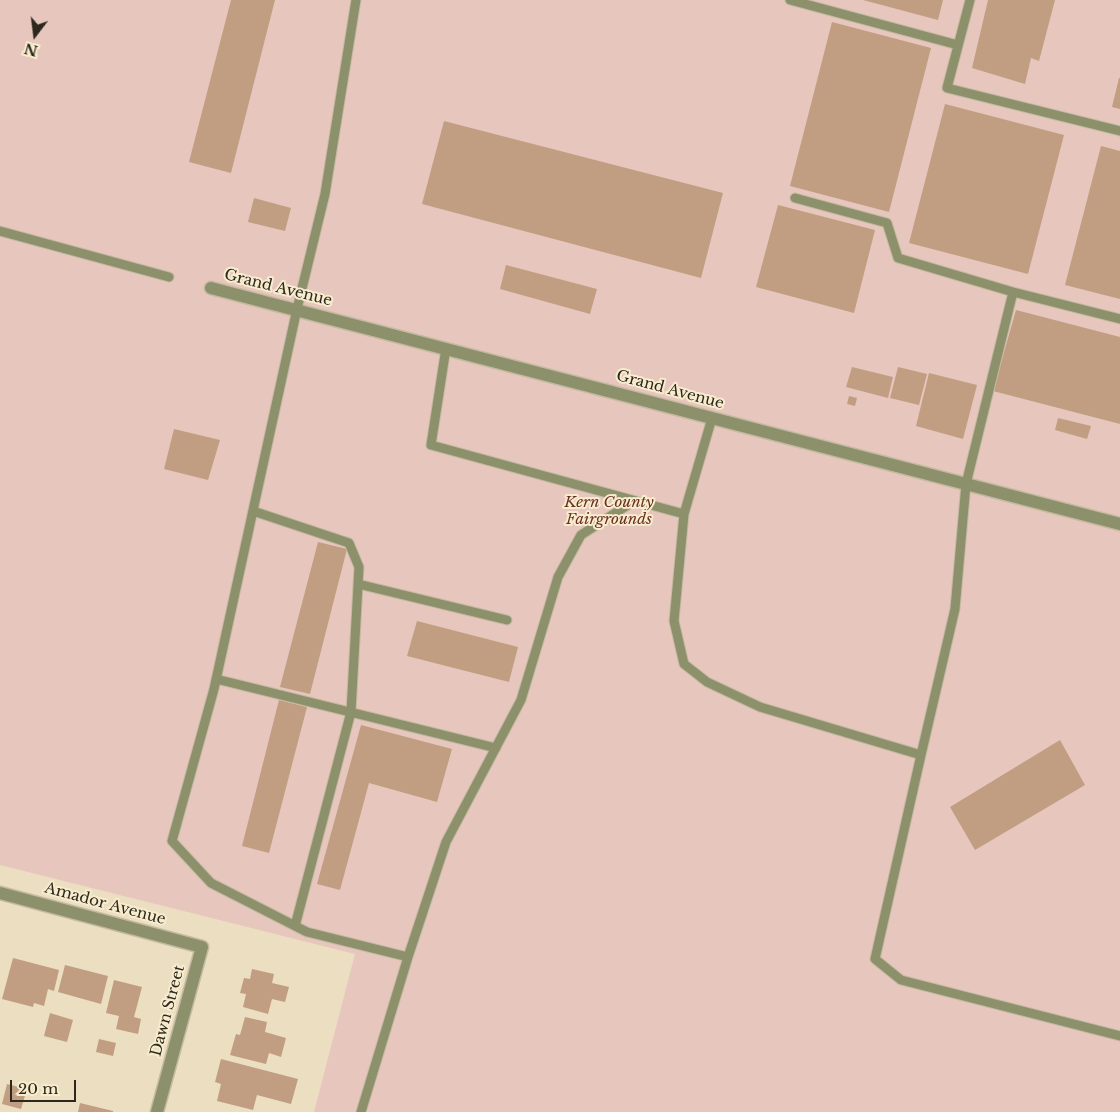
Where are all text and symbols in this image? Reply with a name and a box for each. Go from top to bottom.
north arrow [10,10,60,60]
text: N [22,39,40,60]
street label: Grand Avenue [222,266,334,310]
street label: Grand Avenue [614,367,726,413]
park label: Kern County Fairgrounds [564,494,654,529]
street label: Amador Avenue [43,879,167,929]
street label: Dawn Street [147,963,189,1059]
scale bar [12,1070,79,1102]
text: 20 m [18,1079,58,1098]

